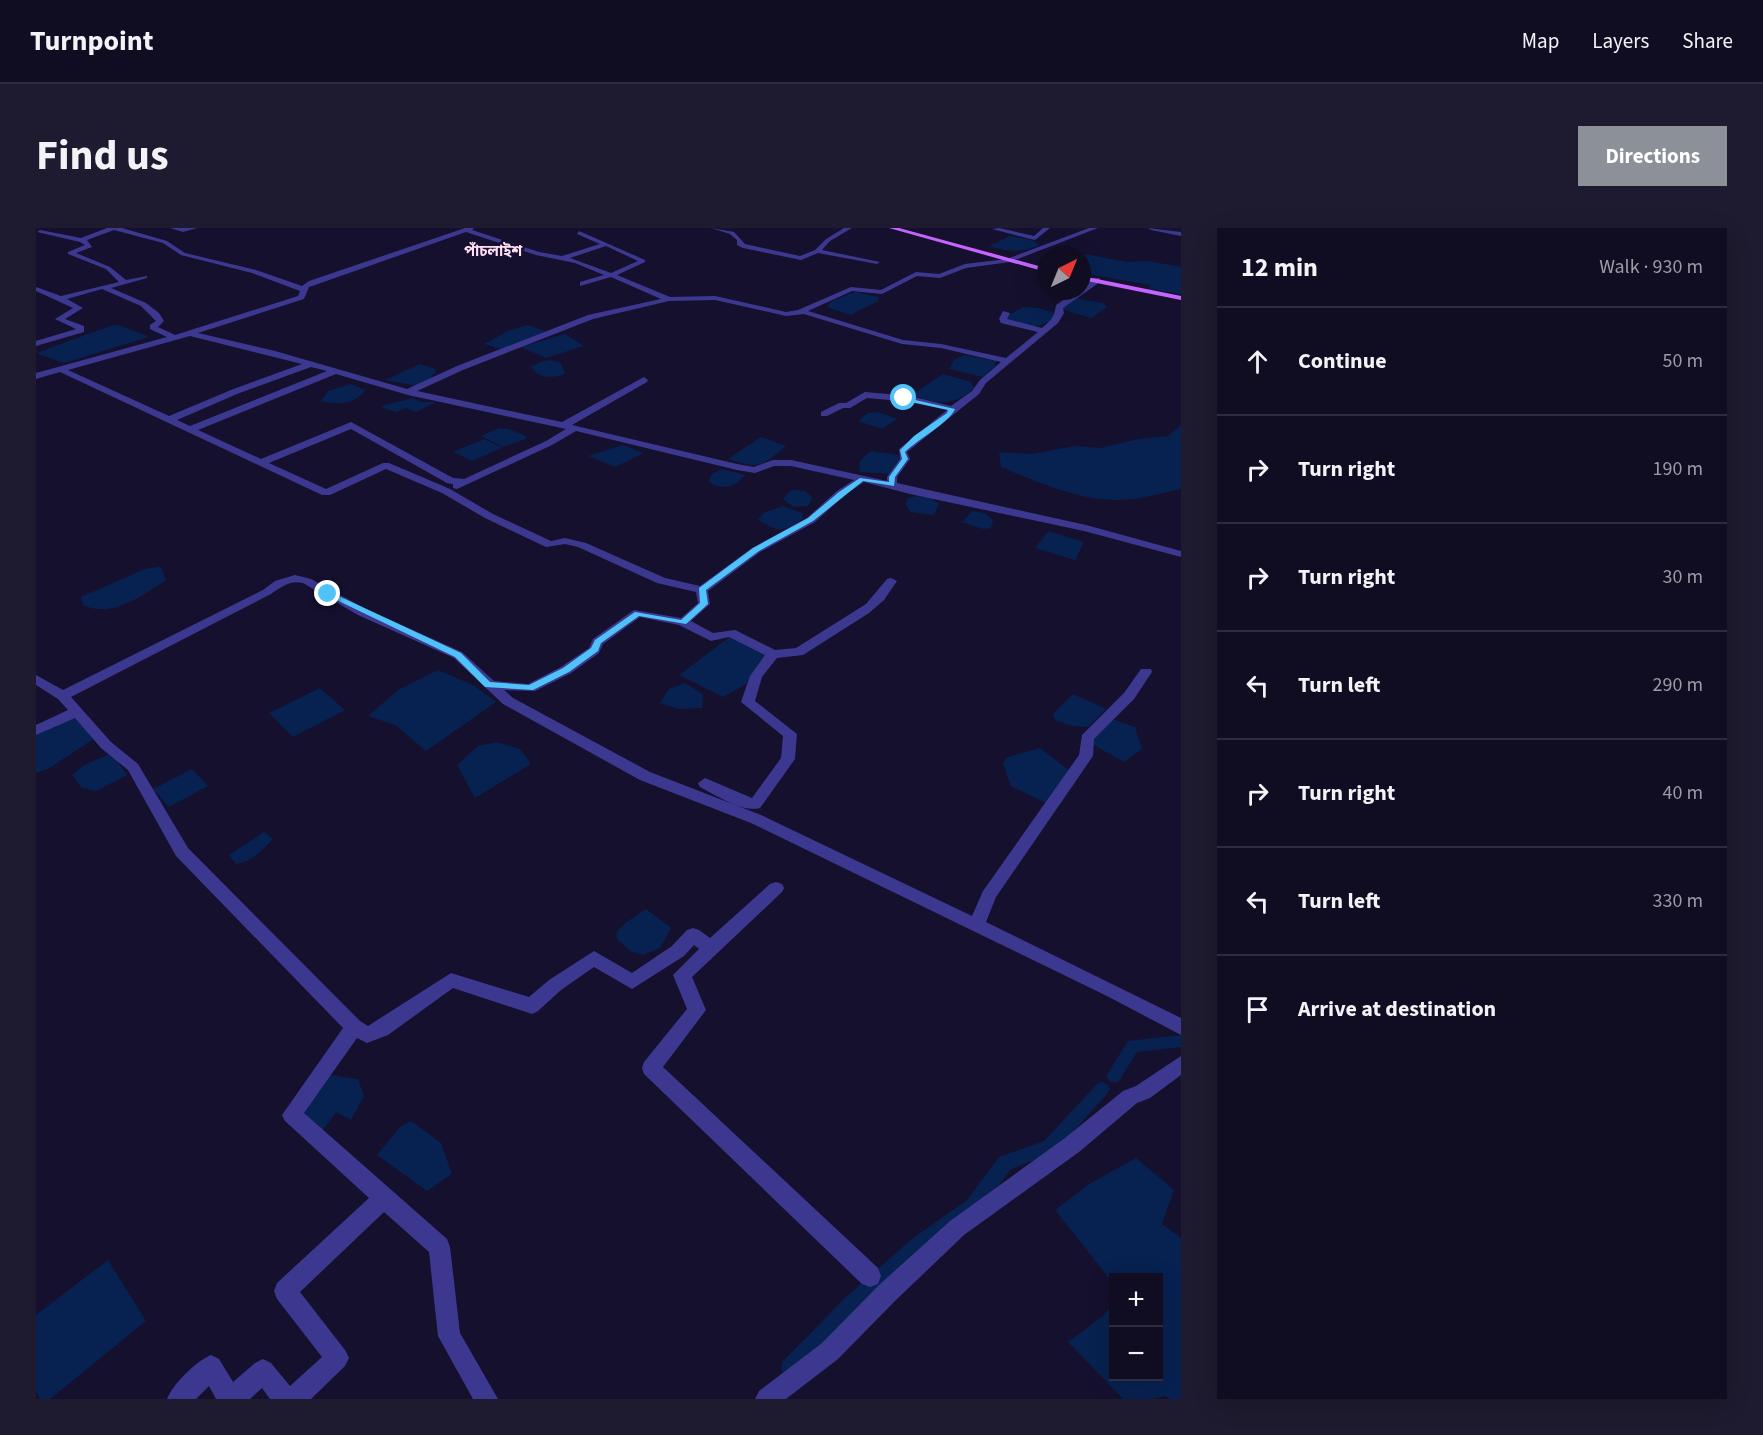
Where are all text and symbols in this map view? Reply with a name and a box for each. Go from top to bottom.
text: Turnpoint [30,21,154,61]
text: Map [1522,26,1559,56]
text: Layers [1592,26,1649,56]
text: Share [1682,26,1733,56]
text: Find us [36,126,169,186]
button: Directions [1578,126,1727,186]
district label: পাঁচলাইশ [464,241,522,262]
north arrow [1037,246,1091,300]
text: 12 min [1241,249,1318,286]
text: Walk · 930 m [1599,253,1703,281]
icon: ahead [1241,345,1274,378]
text: Continue [1298,345,1387,377]
text: 50 m [1663,347,1703,375]
route start [890,384,916,410]
icon: right [1241,453,1274,486]
text: Turn right [1298,453,1395,485]
text: 190 m [1653,455,1703,483]
icon: right [1241,561,1274,594]
text: Turn right [1298,561,1395,593]
text: 30 m [1663,563,1703,591]
route end [314,580,340,606]
icon: left [1241,669,1274,702]
text: Turn left [1298,669,1380,701]
text: 290 m [1653,671,1703,699]
icon: right [1241,777,1274,810]
text: Turn right [1298,777,1395,809]
text: 40 m [1663,779,1703,807]
icon: left [1241,885,1274,918]
text: Turn left [1298,885,1380,917]
text: 330 m [1653,887,1703,915]
icon: arrive [1241,993,1274,1026]
text: Arrive at destination [1298,993,1496,1025]
map controls [1109,1273,1163,1381]
button: + [1109,1273,1163,1327]
button: − [1109,1327,1163,1381]

